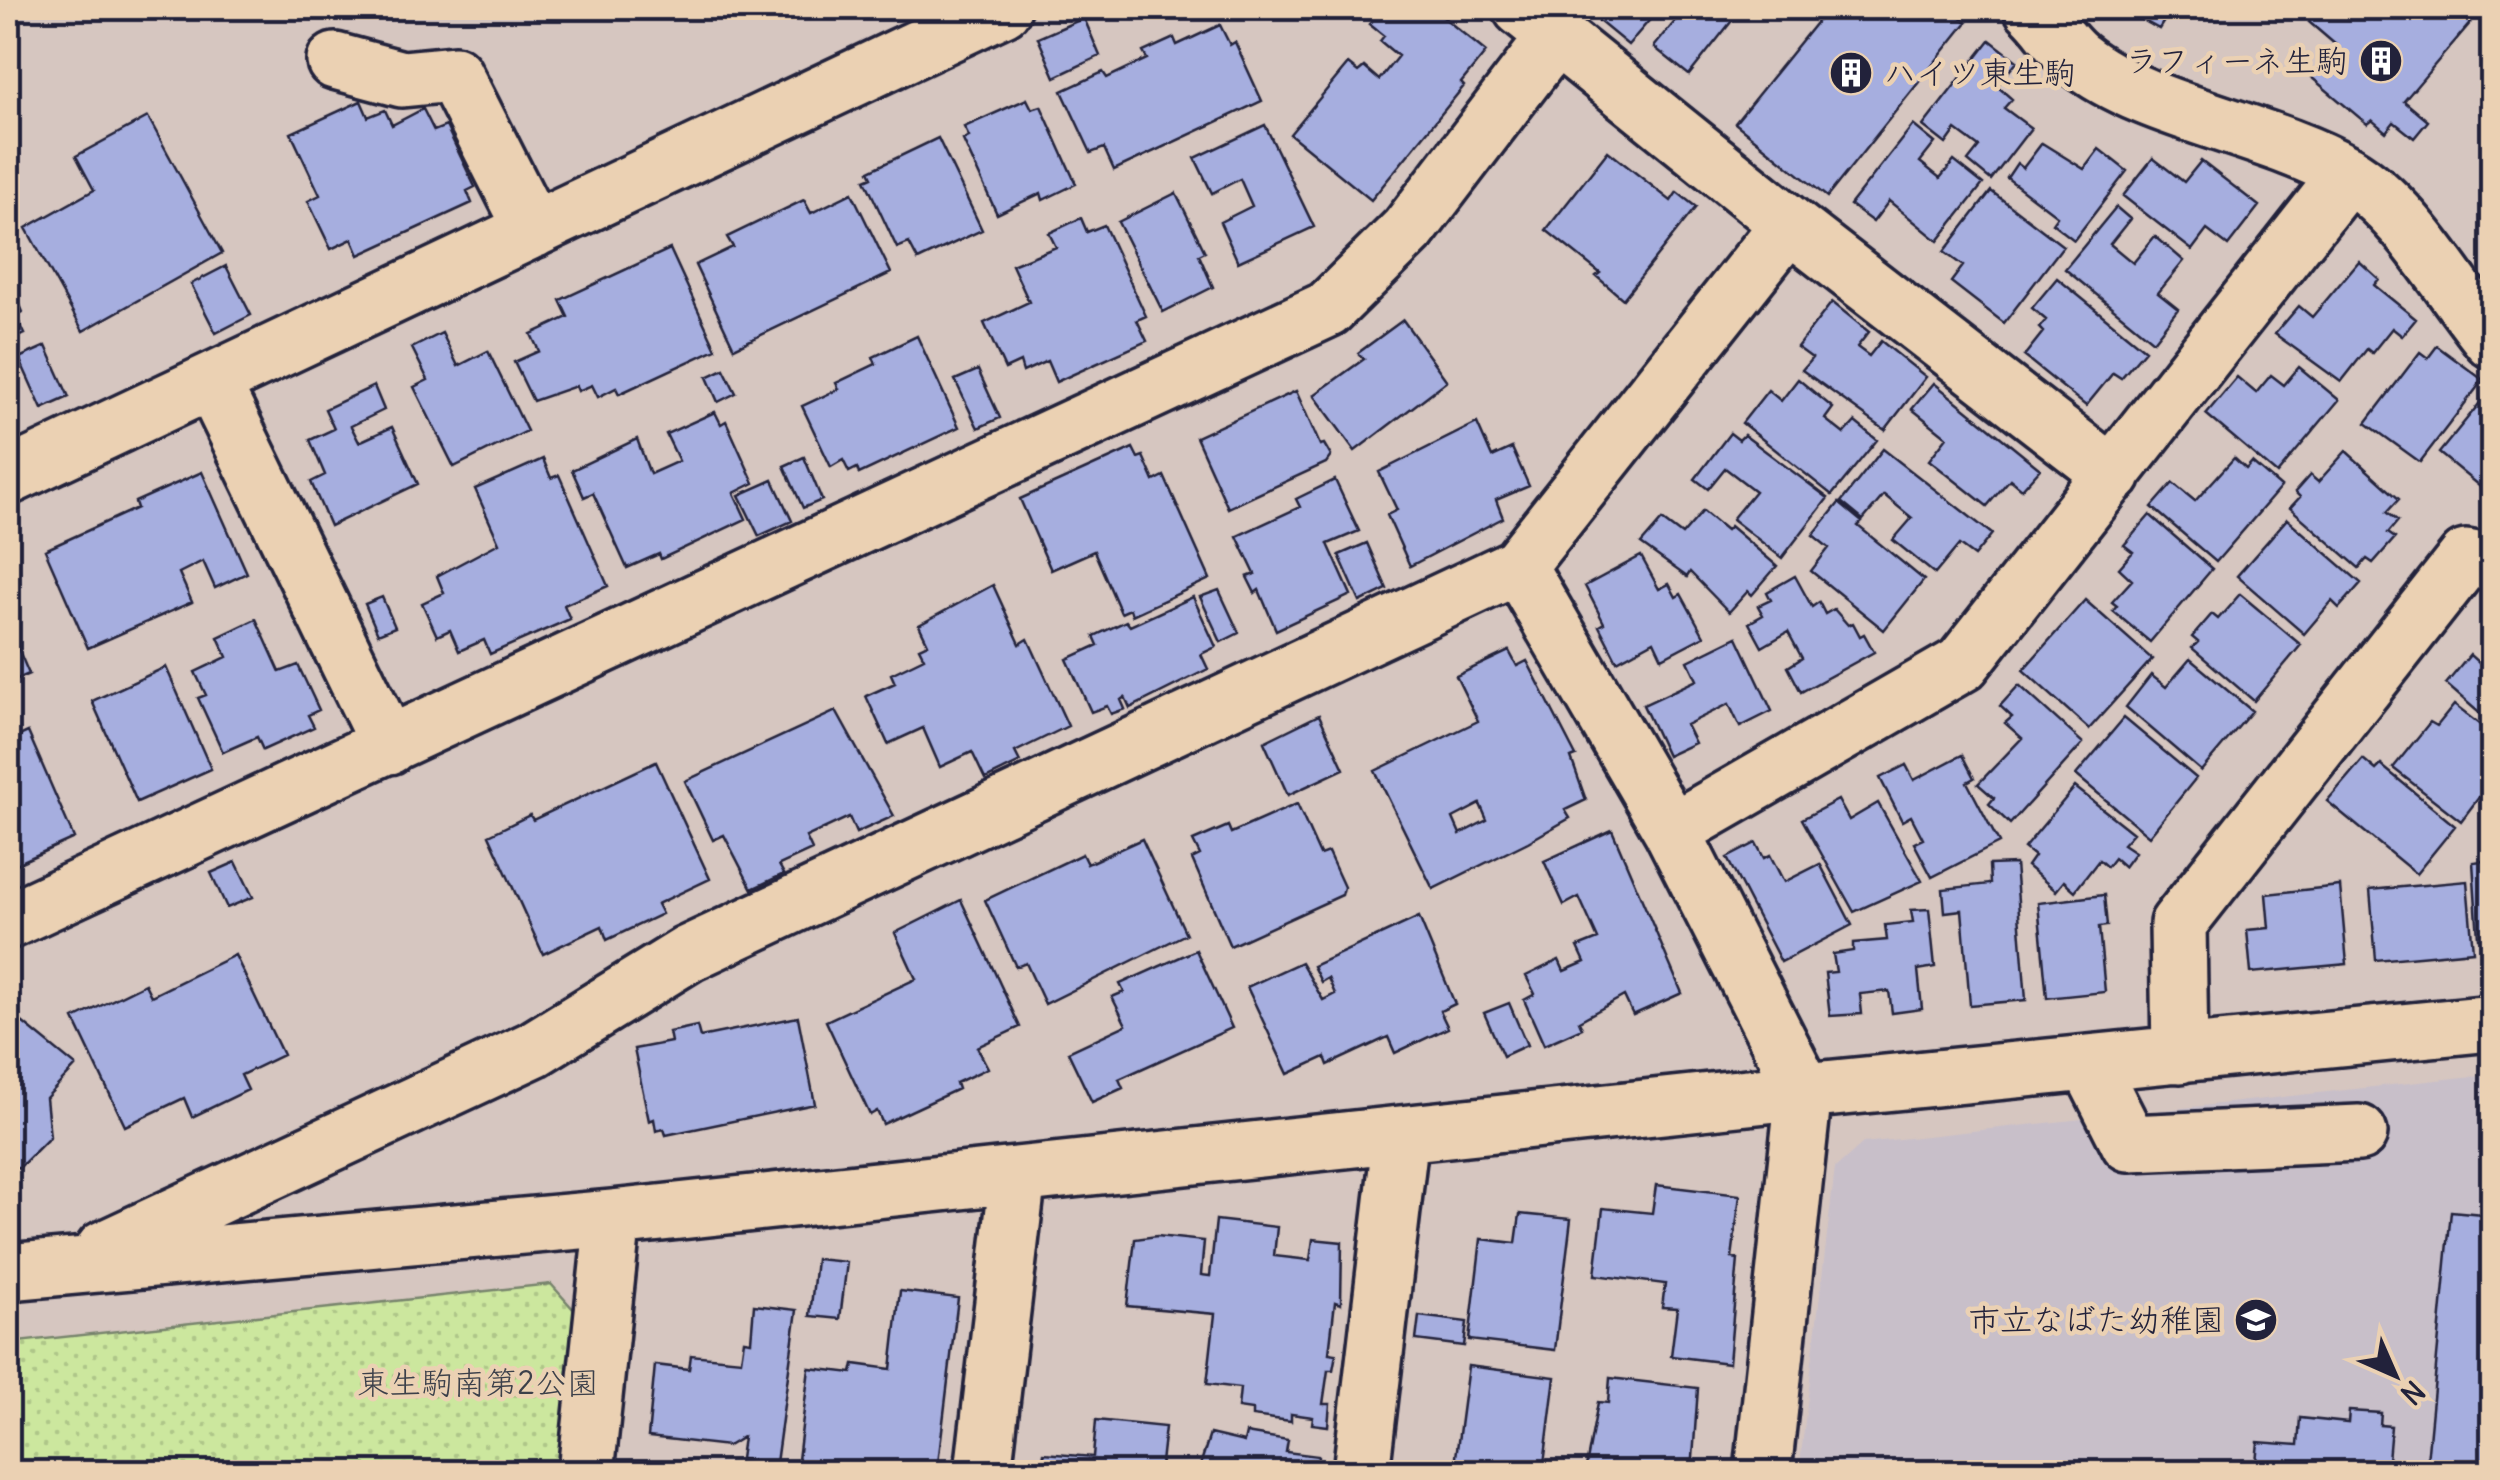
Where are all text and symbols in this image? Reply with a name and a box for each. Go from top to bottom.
building icon: ラフィーネ生駒 [2358,38,2404,84]
place label: ラフィーネ生駒 [2125,40,2348,81]
building icon: ハイツ東生駒 [1828,50,1874,96]
place label: ハイツ東生駒 [1884,52,2076,93]
school or university icon: 市立なばた幼稚園 [2233,1297,2279,1343]
place label: 市立なばた幼稚園 [1968,1299,2224,1340]
north arrow [2345,1325,2445,1425]
park label: 東生駒南第2公園 [357,1362,599,1403]
text: N [2393,1373,2432,1412]

